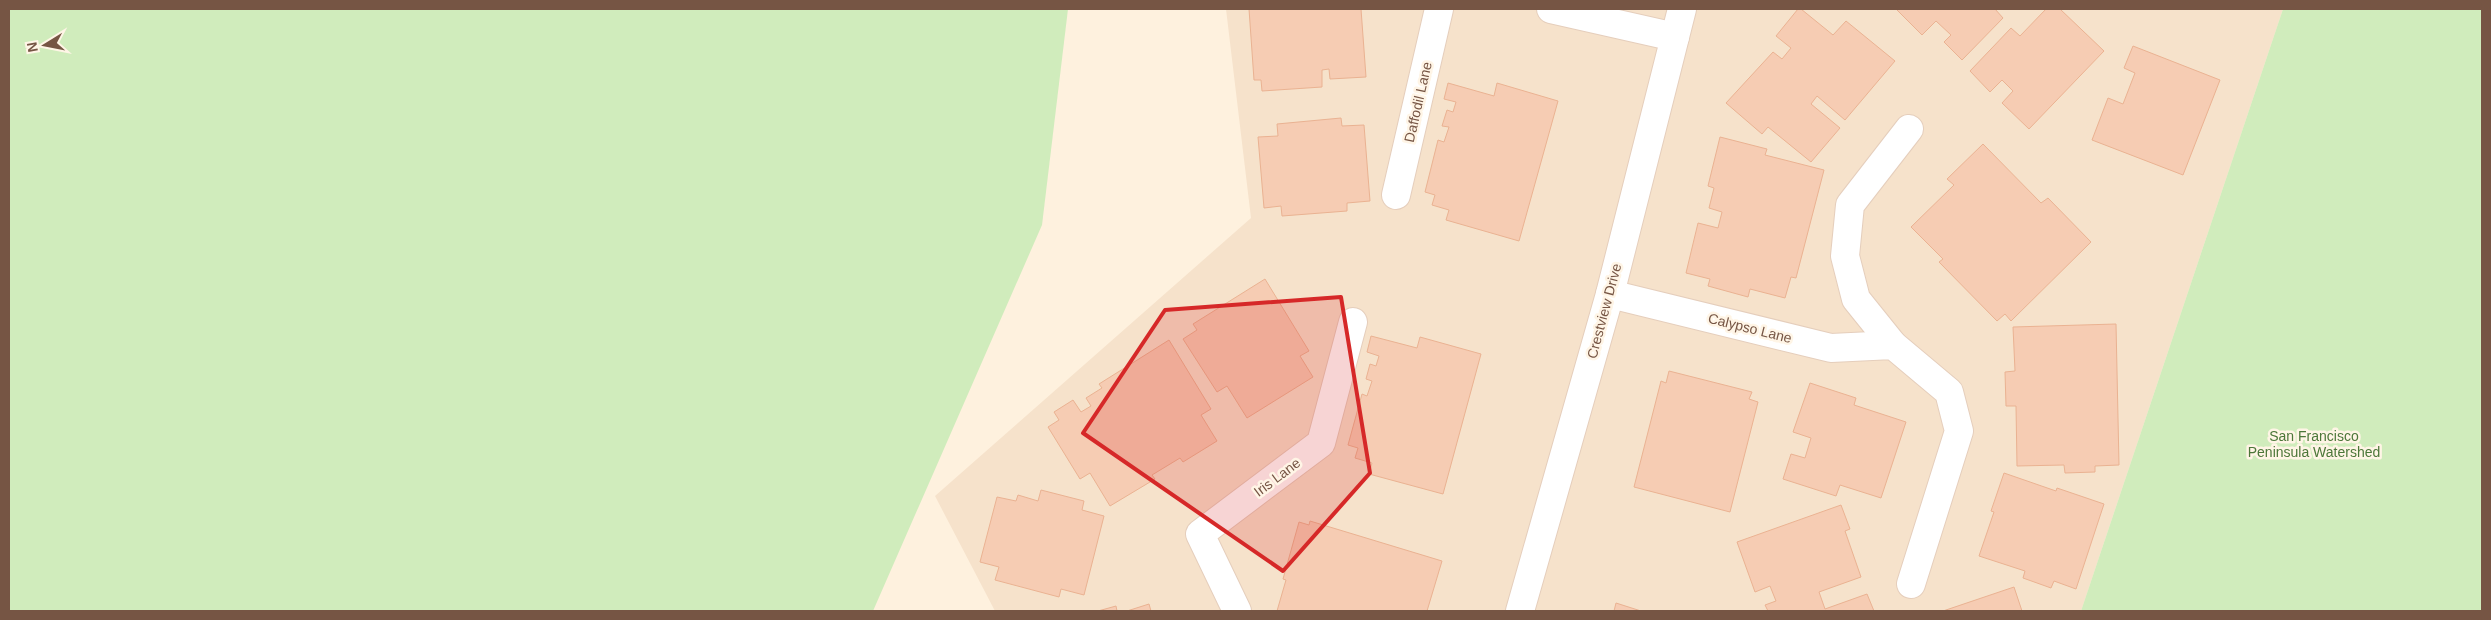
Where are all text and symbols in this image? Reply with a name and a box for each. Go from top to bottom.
north arrow [20,20,70,70]
text: N [23,41,41,54]
street label: Daffodil Lane [1401,60,1435,144]
street label: Crestview Drive [1584,261,1624,360]
street label: Calypso Lane [1707,310,1794,346]
park label: San Francisco Peninsula Watershed [2248,428,2380,460]
street label: Iris Lane [1251,454,1303,500]

